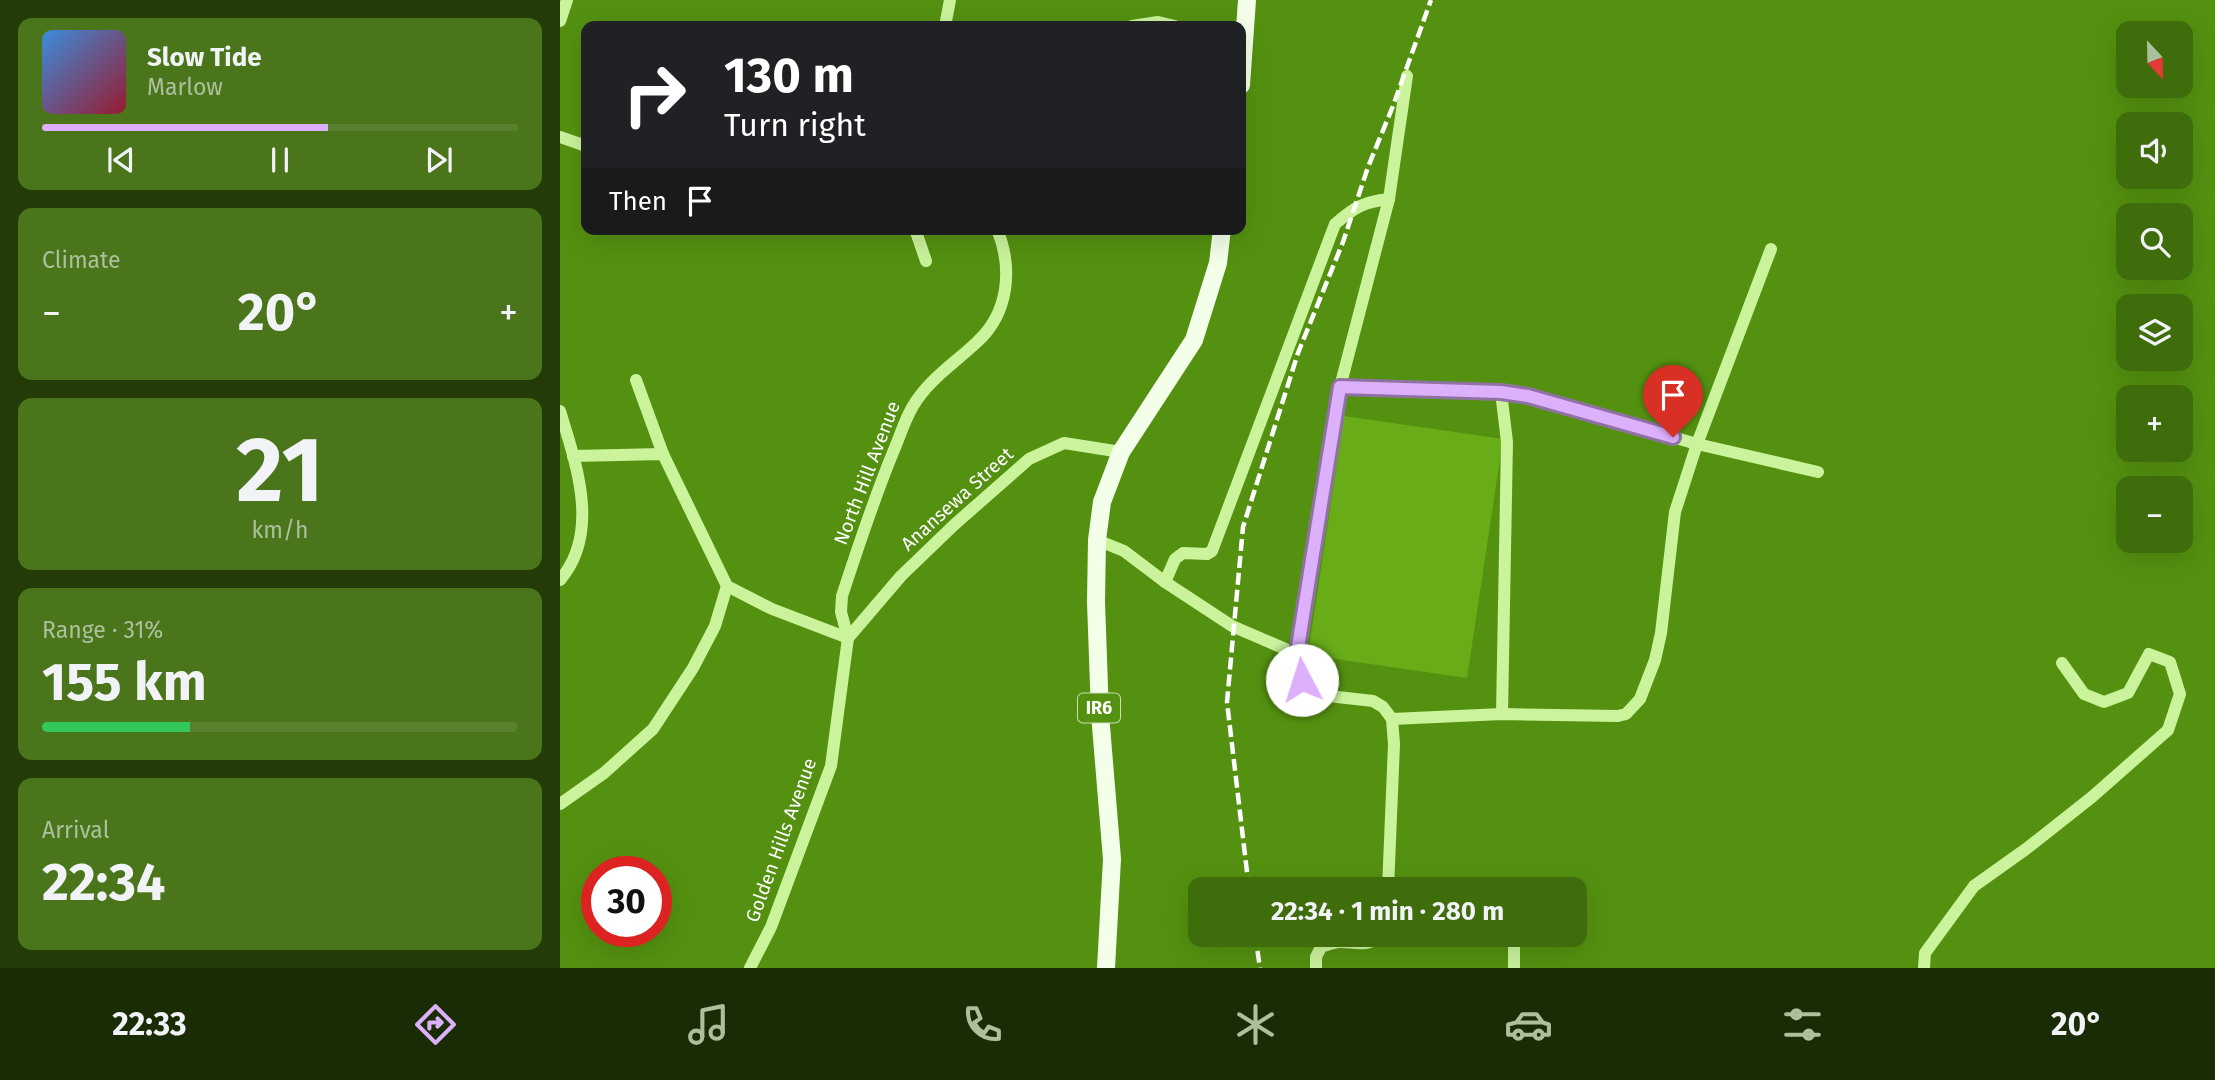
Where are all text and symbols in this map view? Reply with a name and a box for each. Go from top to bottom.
north arrow [2116,21,2193,98]
map controls [2116,21,2193,553]
text: Slow Tide [147,42,262,73]
text: 130 m [724,46,854,105]
icon: right [609,49,700,140]
text: Marlow [147,73,223,101]
text: Turn right [724,106,866,144]
button: sound [2116,112,2193,189]
icon: previous [102,141,140,179]
icon: pause [261,141,299,179]
icon: next [420,141,458,179]
icon: arrive [681,182,719,220]
text: Then [609,186,667,217]
button: search [2116,203,2193,280]
text: Climate [42,246,121,274]
text: 20° [238,281,322,344]
text: − [42,290,61,336]
text: + [499,290,518,336]
button: layers [2116,294,2193,371]
pin [1643,365,1703,437]
icon: arrive [1654,376,1692,414]
button: + [2116,385,2193,462]
street label: North Hill Avenue [829,398,905,548]
text: 21 [236,416,324,525]
street label: Anansewa Street [896,443,1018,555]
button: − [2116,476,2193,553]
text: km/h [252,516,308,544]
text: Range · 31% [42,616,163,644]
position arrow [1265,643,1339,717]
text: 155 km [42,651,207,714]
road number: IR6 [1078,694,1120,722]
street label: Golden Hills Avenue [741,755,821,925]
text: Arrival [42,816,109,844]
text: 22:34 [42,851,165,914]
speed limit sign: 30 [581,856,672,947]
text: 22:34 · 1 min · 280 m [1271,896,1504,927]
icon: directions [411,1000,460,1049]
icon: music [684,1000,733,1049]
icon: phone [958,1000,1007,1049]
icon: climate [1231,1000,1280,1049]
icon: car [1504,1000,1553,1049]
icon: filters [1778,1000,1827,1049]
text: 22:33 [112,1005,187,1043]
text: 20° [2051,1005,2103,1043]

